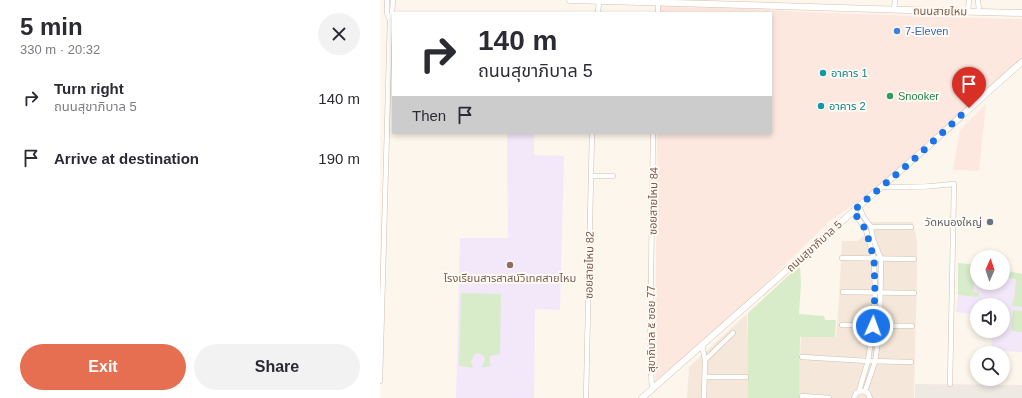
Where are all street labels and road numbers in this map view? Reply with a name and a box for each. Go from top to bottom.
street label: ถนนสายไหม [913,5,967,17]
street label: ซอยสายไหม 84 [646,167,660,235]
street label: ถนนสุขาภิบาล 5 [784,218,845,275]
street label: ซอยสายไหม 82 [582,231,596,299]
street label: สุขาภิบาล ๕ ซอย 77 [645,285,658,373]

